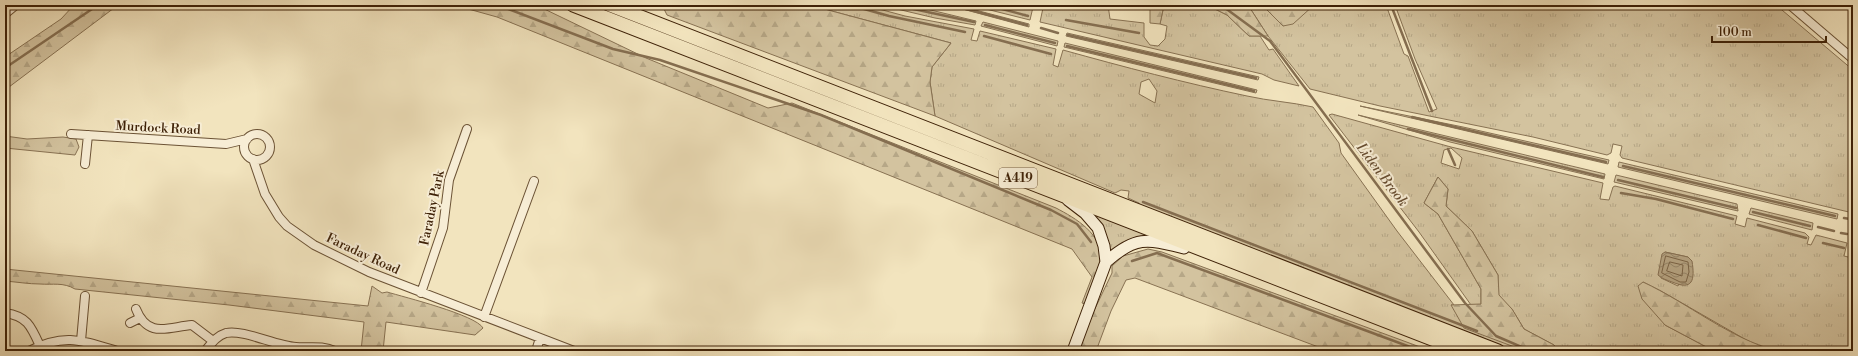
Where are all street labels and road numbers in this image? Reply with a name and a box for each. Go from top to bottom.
street label: Murdock Road [115,118,202,138]
street label: Faraday Park [416,168,448,247]
road number: A419 [999,168,1037,188]
street label: Faraday Road [324,230,403,278]

